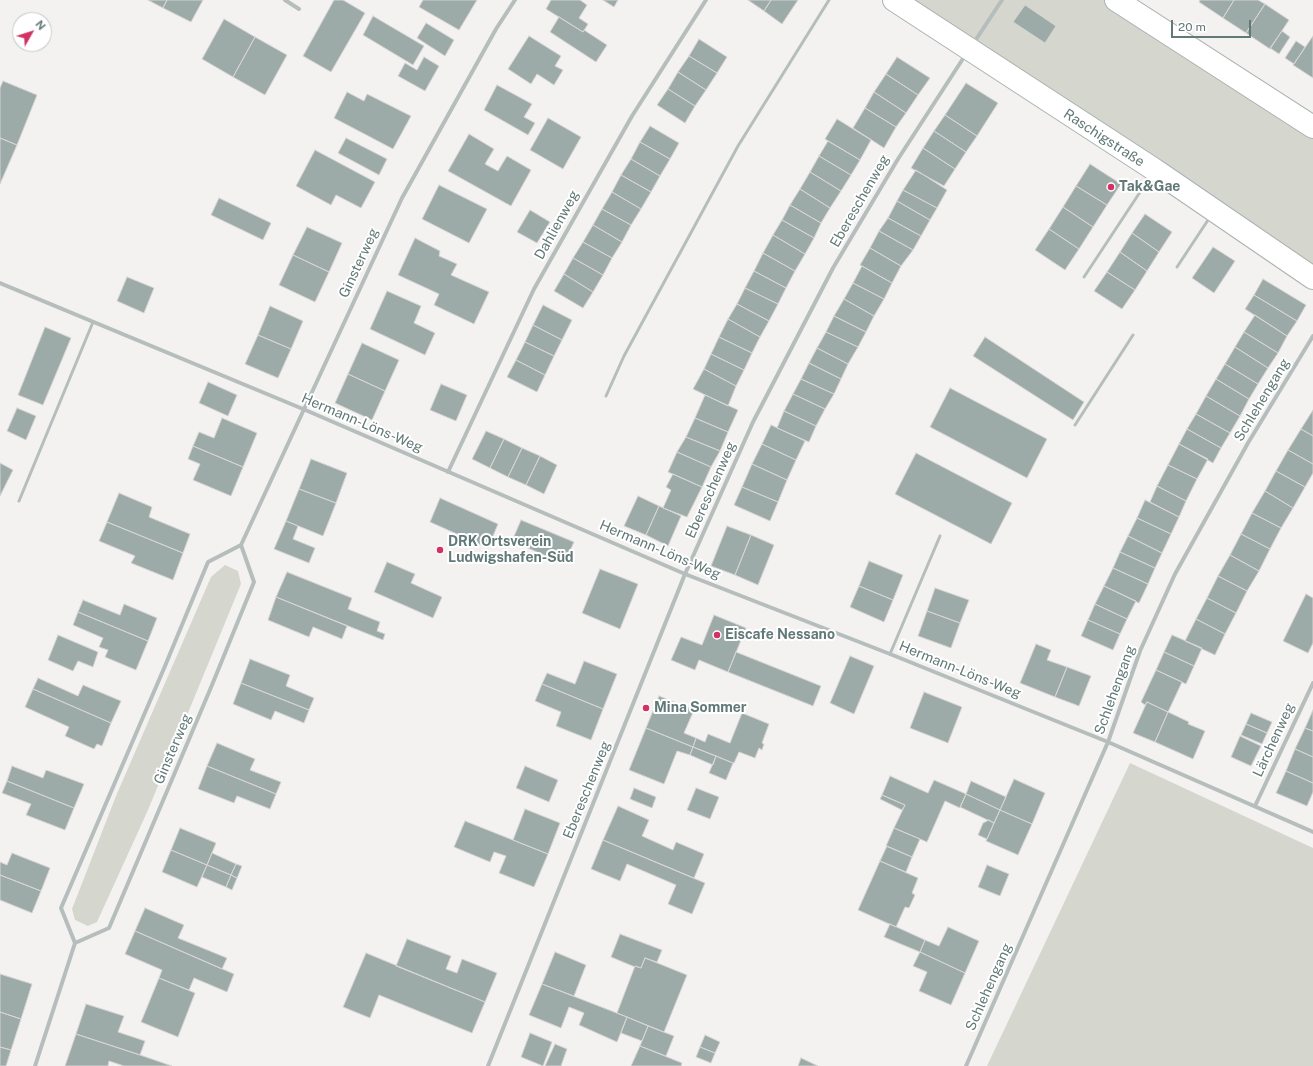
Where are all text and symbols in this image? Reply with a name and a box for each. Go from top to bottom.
north arrow [12,12,52,52]
scale bar [1173,12,1253,38]
text: N [33,18,48,32]
text: 20 m [1178,20,1206,34]
street label: Raschigstraße [1060,106,1148,170]
street label: Ebereschenweg [827,152,893,250]
place label: Tak&Gae [1119,179,1180,195]
marker: Tak&Gae [1106,182,1116,192]
street label: Dahlienweg [531,188,583,262]
street label: Ginsterweg [336,225,382,301]
street label: Schlehengang [1231,355,1293,445]
street label: Hermann-Löns-Weg [299,390,425,456]
street label: Ebereschenweg [682,439,740,541]
street label: Hermann-Löns-Weg [597,517,723,583]
place label: DRK Ortsverein Ludwigshafen-Süd [448,534,574,566]
marker: DRK Ortsverein Ludwigshafen-Süd [435,545,445,555]
place label: Eiscafe Nessano [725,627,835,643]
marker: Eiscafe Nessano [712,630,722,640]
street label: Hermann-Löns-Weg [897,638,1023,702]
street label: Schlehengang [1091,643,1139,737]
place label: Mina Sommer [654,700,747,716]
street label: Lärchenweg [1250,700,1298,780]
marker: Mina Sommer [641,703,651,713]
street label: Ginsterweg [151,711,195,787]
street label: Ebereschenweg [560,739,614,841]
street label: Schlehengang [962,941,1016,1033]

